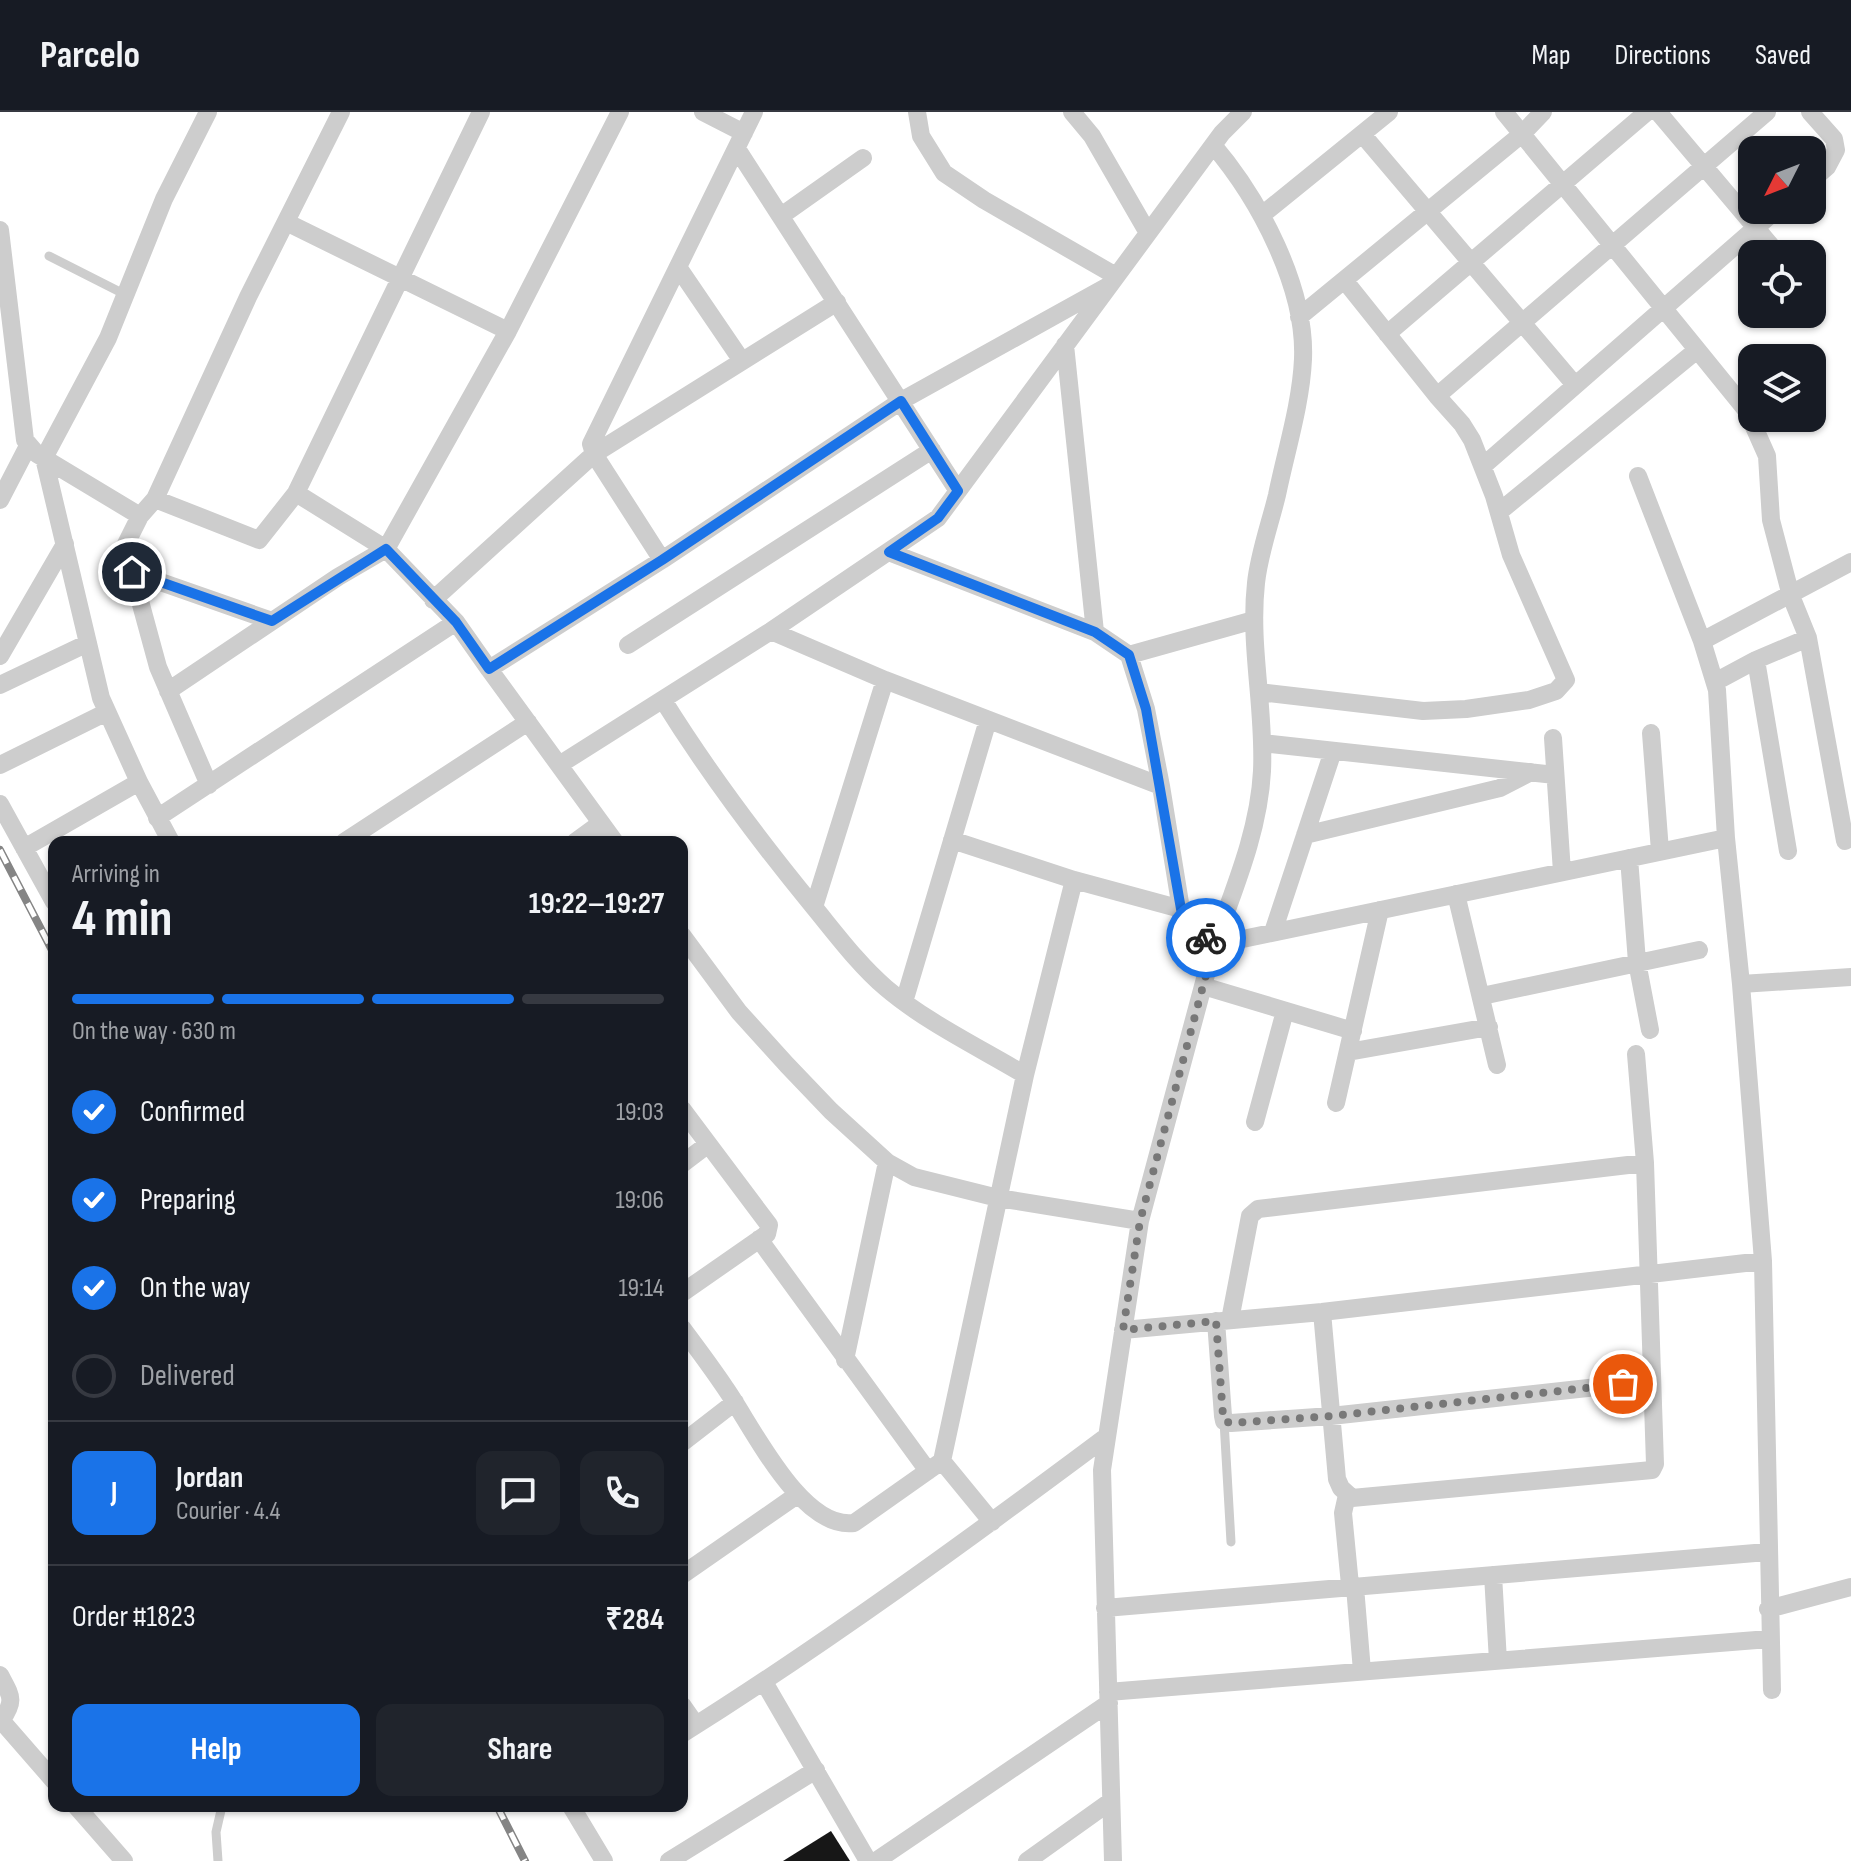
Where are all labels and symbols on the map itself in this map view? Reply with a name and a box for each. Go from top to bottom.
north arrow [1738,136,1826,224]
pin [98,538,166,606]
courier [1166,898,1246,978]
pin [1589,1350,1657,1418]

